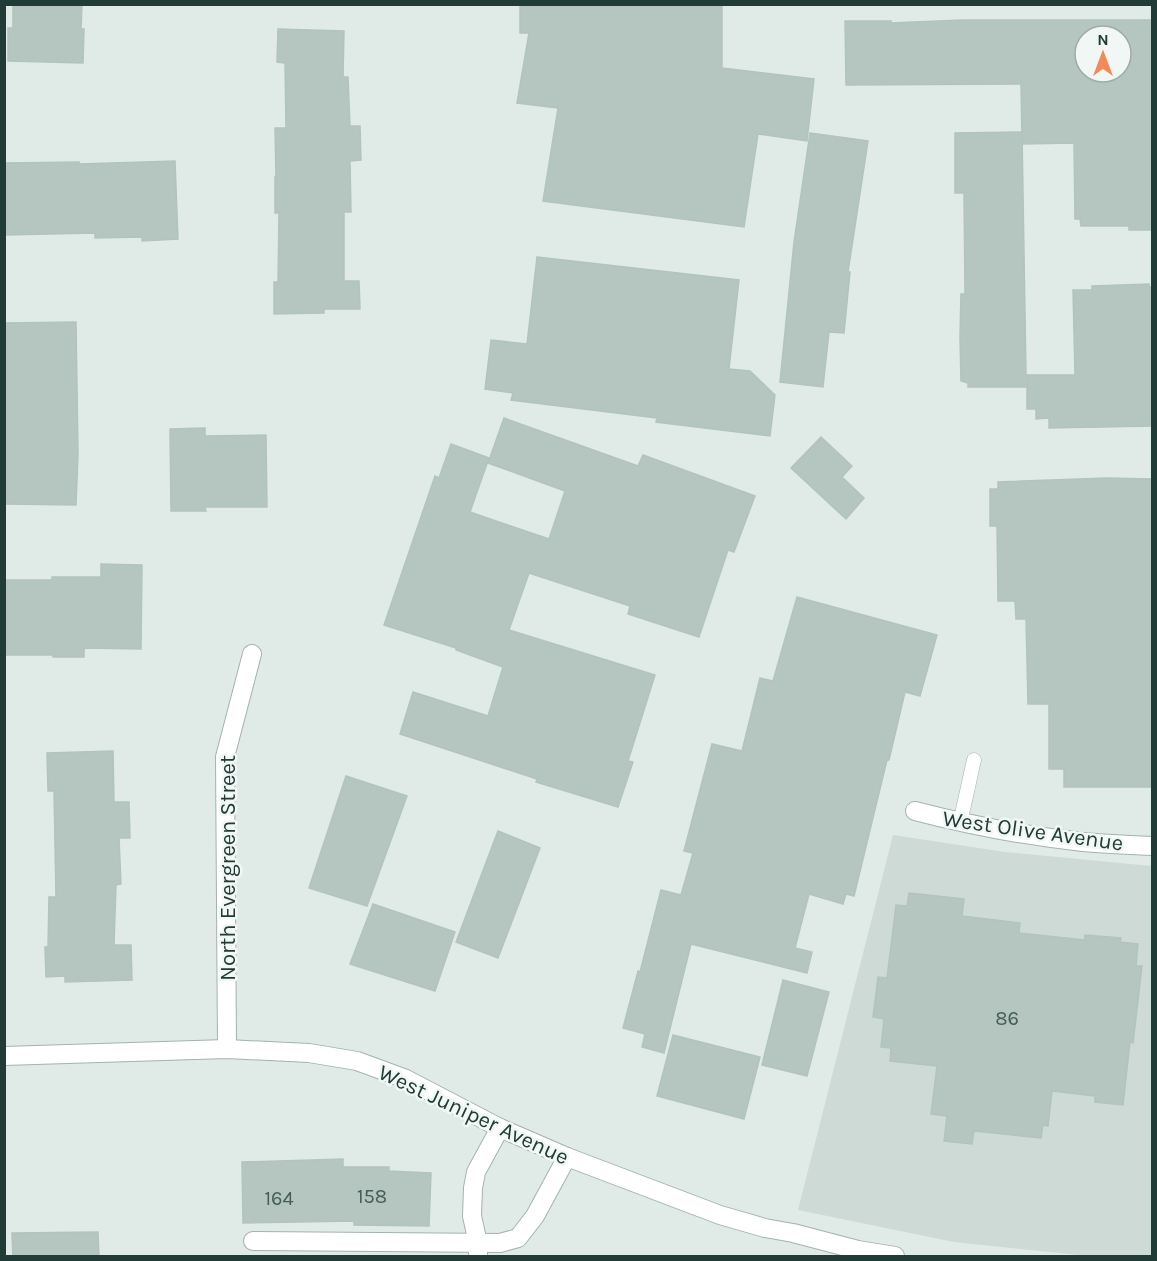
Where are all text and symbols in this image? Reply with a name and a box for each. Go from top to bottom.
north arrow [1073,24,1133,84]
text: N [1097,30,1109,49]
street label: North Evergreen Street [215,755,241,981]
street label: West Olive Avenue [941,805,1125,857]
house number: 86 [995,1007,1019,1030]
street label: West Juniper Avenue [374,1059,573,1170]
house number: 158 [357,1185,387,1208]
house number: 164 [264,1187,294,1210]

